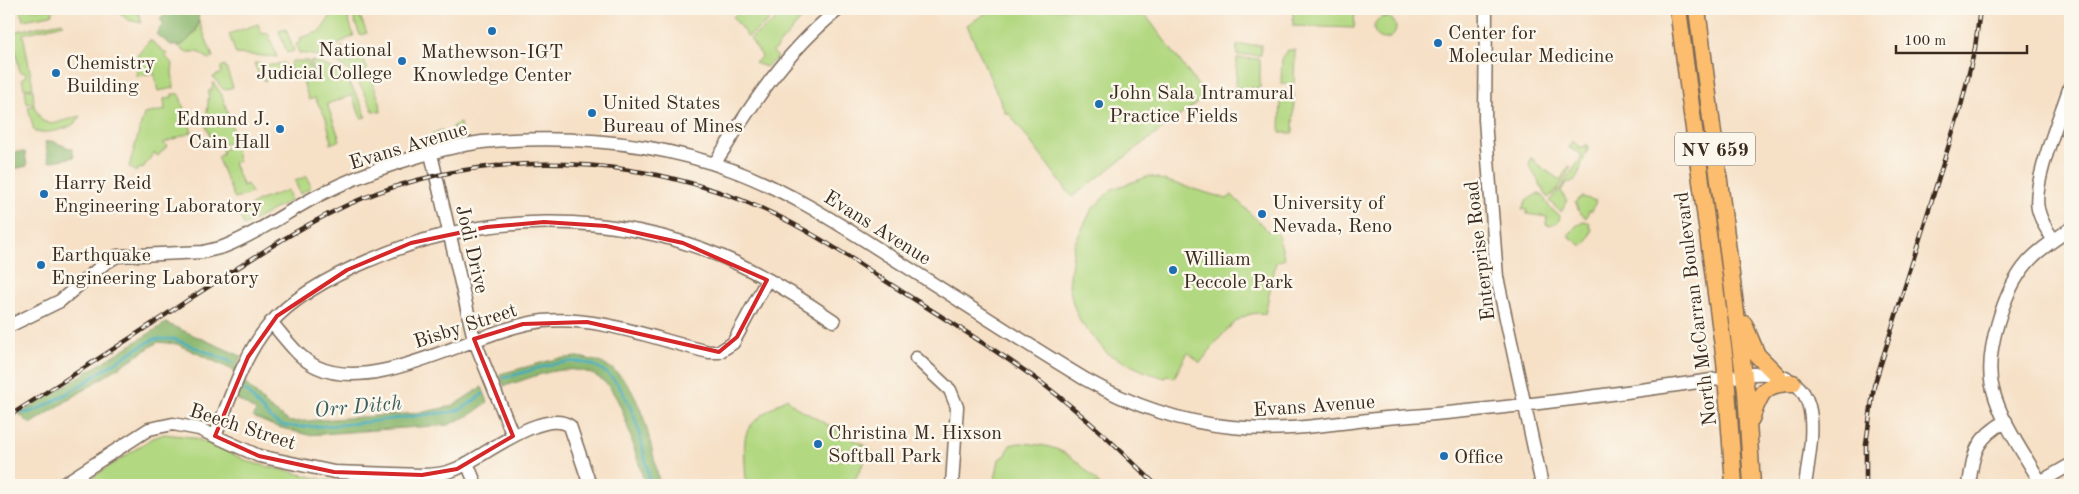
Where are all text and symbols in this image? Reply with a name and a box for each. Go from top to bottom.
scale bar [1896,22,2028,54]
place label: Center for Molecular Medicine [1448,24,1614,67]
marker: Mathewson-IGT Knowledge Center [486,25,498,37]
text: 100 m [1904,34,1946,49]
marker: Center for Molecular Medicine [1432,37,1444,49]
place label: National Judicial College [256,41,392,84]
place label: Mathewson-IGT Knowledge Center [412,43,572,86]
place label: Chemistry Building [66,54,156,97]
marker: National Judicial College [396,55,408,67]
marker: Chemistry Building [50,67,62,79]
place label: John Sala Intramural Practice Fields [1109,84,1294,127]
place label: United States Bureau of Mines [602,94,743,137]
marker: John Sala Intramural Practice Fields [1093,98,1105,110]
marker: United States Bureau of Mines [586,107,598,119]
place label: Edmund J. Cain Hall [176,110,270,153]
street label: Evans Avenue [347,119,470,174]
marker: Edmund J. Cain Hall [274,123,286,135]
road number: NV 659 [1675,132,1755,166]
place label: Harry Reid Engineering Laboratory [54,174,262,217]
street label: Enterprise Road [1462,180,1500,322]
marker: Harry Reid Engineering Laboratory [38,188,50,200]
street label: Evans Avenue [820,188,934,270]
street label: North McCarran Boulevard [1673,190,1721,427]
place label: University of Nevada, Reno [1272,194,1392,237]
street label: Jodi Drive [451,203,491,296]
marker: University of Nevada, Reno [1256,208,1268,220]
place label: Earthquake Engineering Laboratory [51,246,259,289]
place label: William Peccole Park [1183,250,1294,293]
marker: Earthquake Engineering Laboratory [35,259,47,271]
marker: William Peccole Park [1167,264,1179,276]
street label: Bisby Street [411,301,520,353]
water label: Orr Ditch [313,393,403,422]
street label: Evans Avenue [1252,393,1376,421]
street label: Beech Street [187,401,298,454]
place label: Christina M. Hixson Softball Park [828,424,1002,467]
marker: Christina M. Hixson Softball Park [812,438,824,450]
place label: Office [1454,448,1503,468]
marker: Office [1438,450,1450,462]

